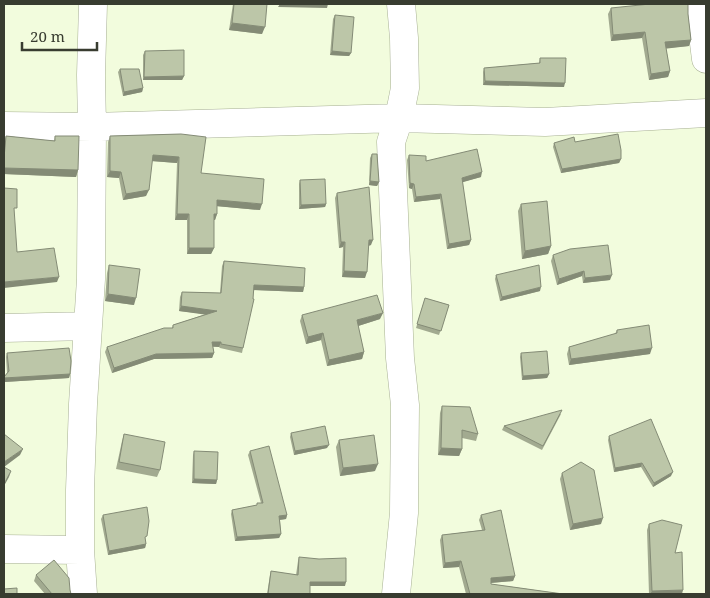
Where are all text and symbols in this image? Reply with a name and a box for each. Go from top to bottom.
scale bar [22,20,98,52]
text: 20 m [30,26,65,46]

